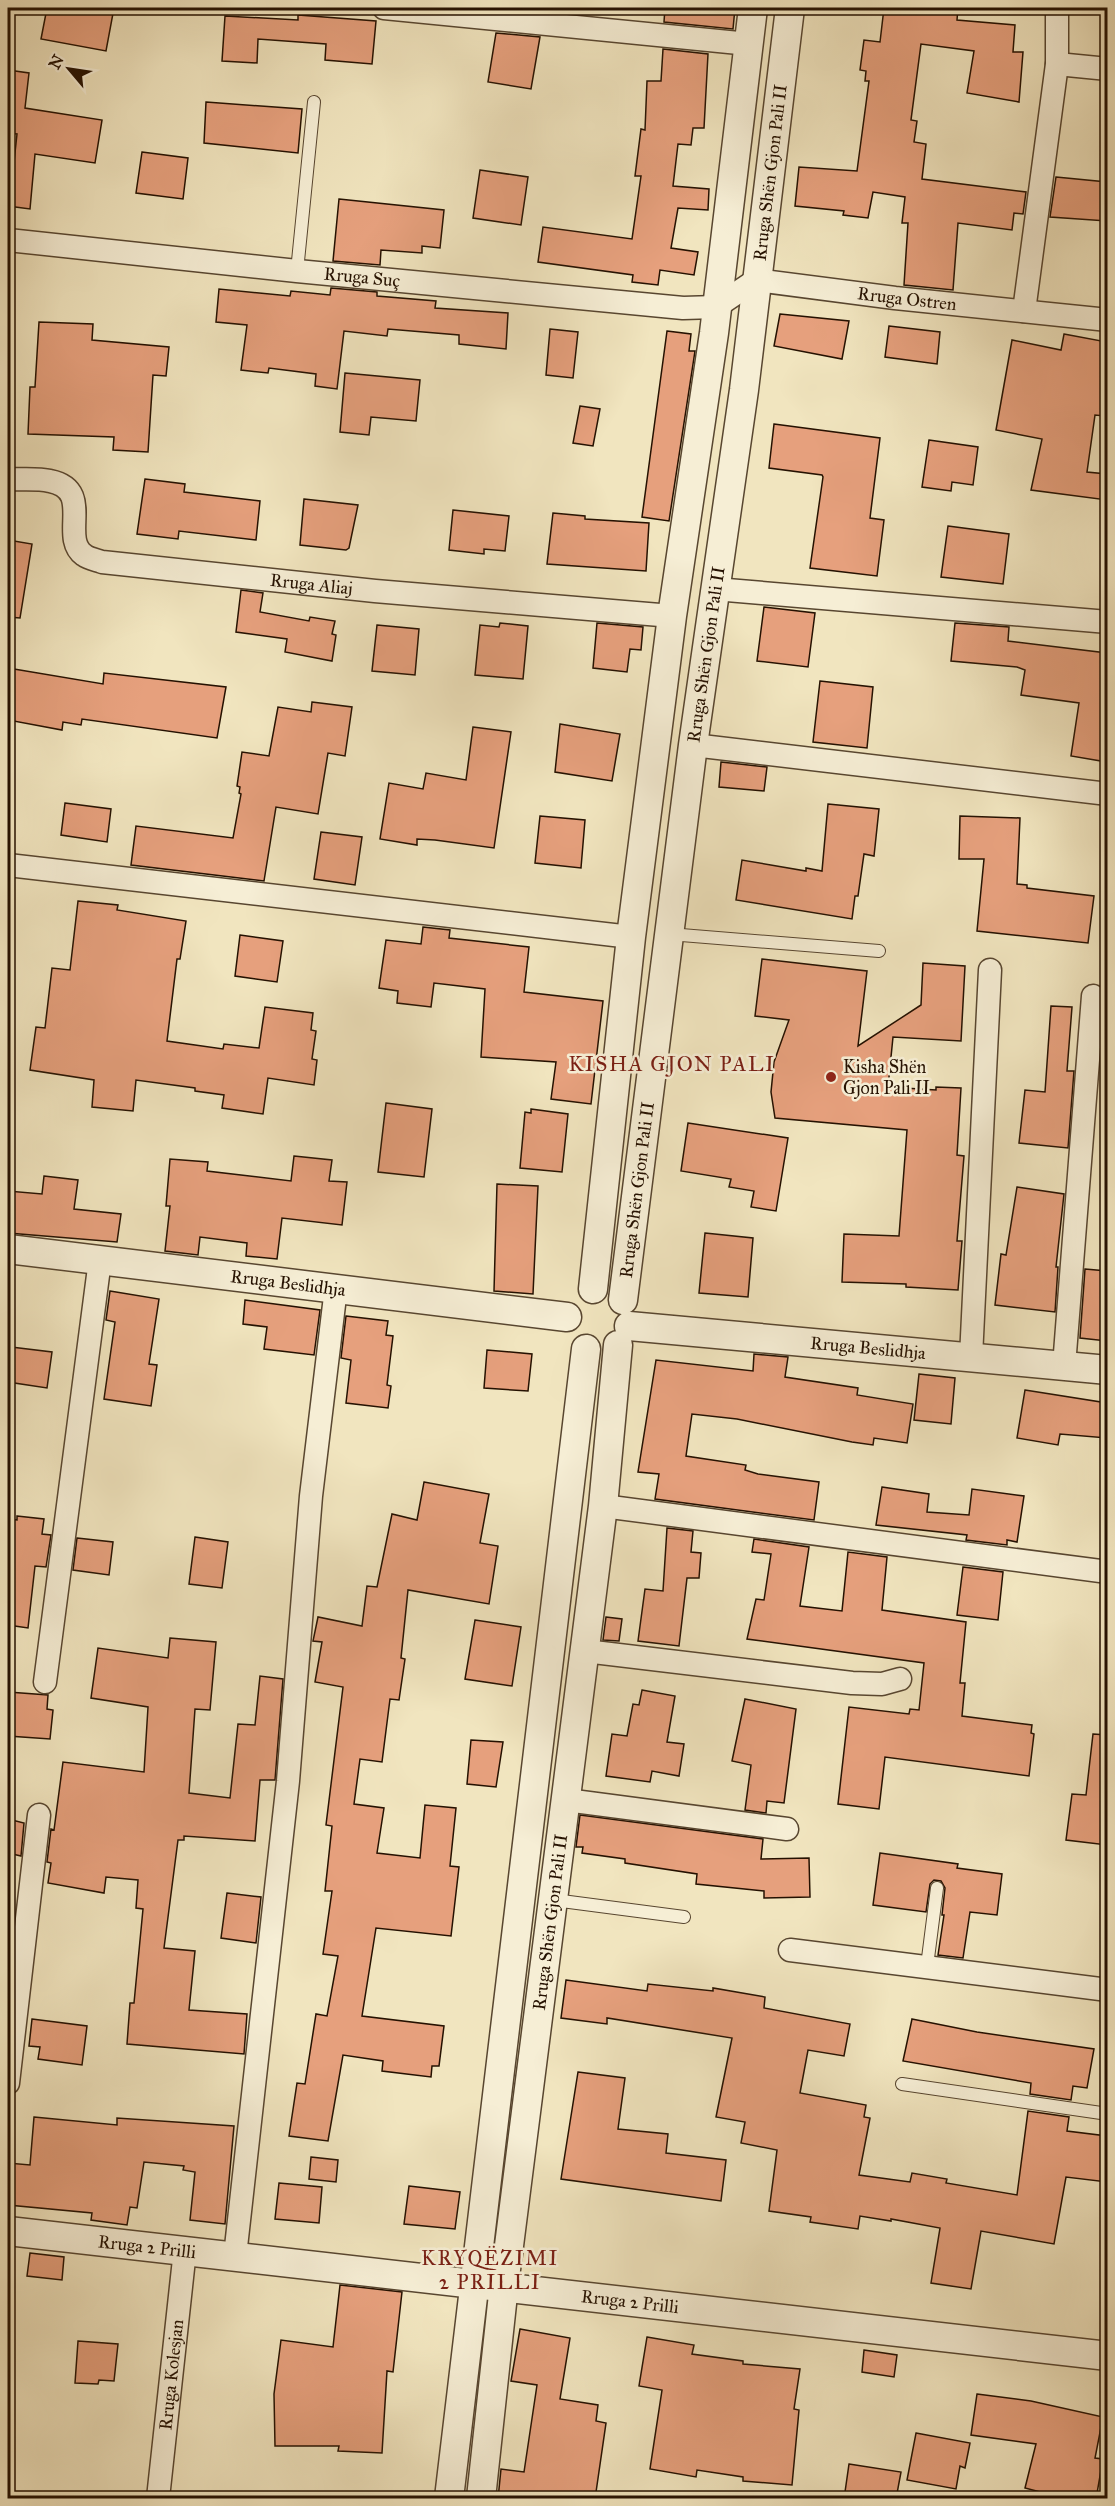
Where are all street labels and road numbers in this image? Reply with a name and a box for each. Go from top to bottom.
street label: Rruga Shën Gjon Pali II [749,83,792,262]
street label: Rruga Suç [323,263,402,292]
street label: Rruga Ostren [856,282,958,315]
street label: Rruga Shën Gjon Pali II [683,565,730,744]
street label: Rruga Aliaj [269,569,354,600]
street label: Rruga Shën Gjon Pali II [615,1100,659,1279]
street label: Rruga Beslidhja [229,1265,347,1301]
street label: Rruga Beslidhja [809,1332,927,1364]
street label: Rruga Shën Gjon Pali II [528,1832,572,2012]
street label: Rruga 2 Prilli [97,2230,197,2263]
street label: Rruga 2 Prilli [580,2285,680,2318]
street label: Rruga Kolesjan [154,2318,188,2431]

